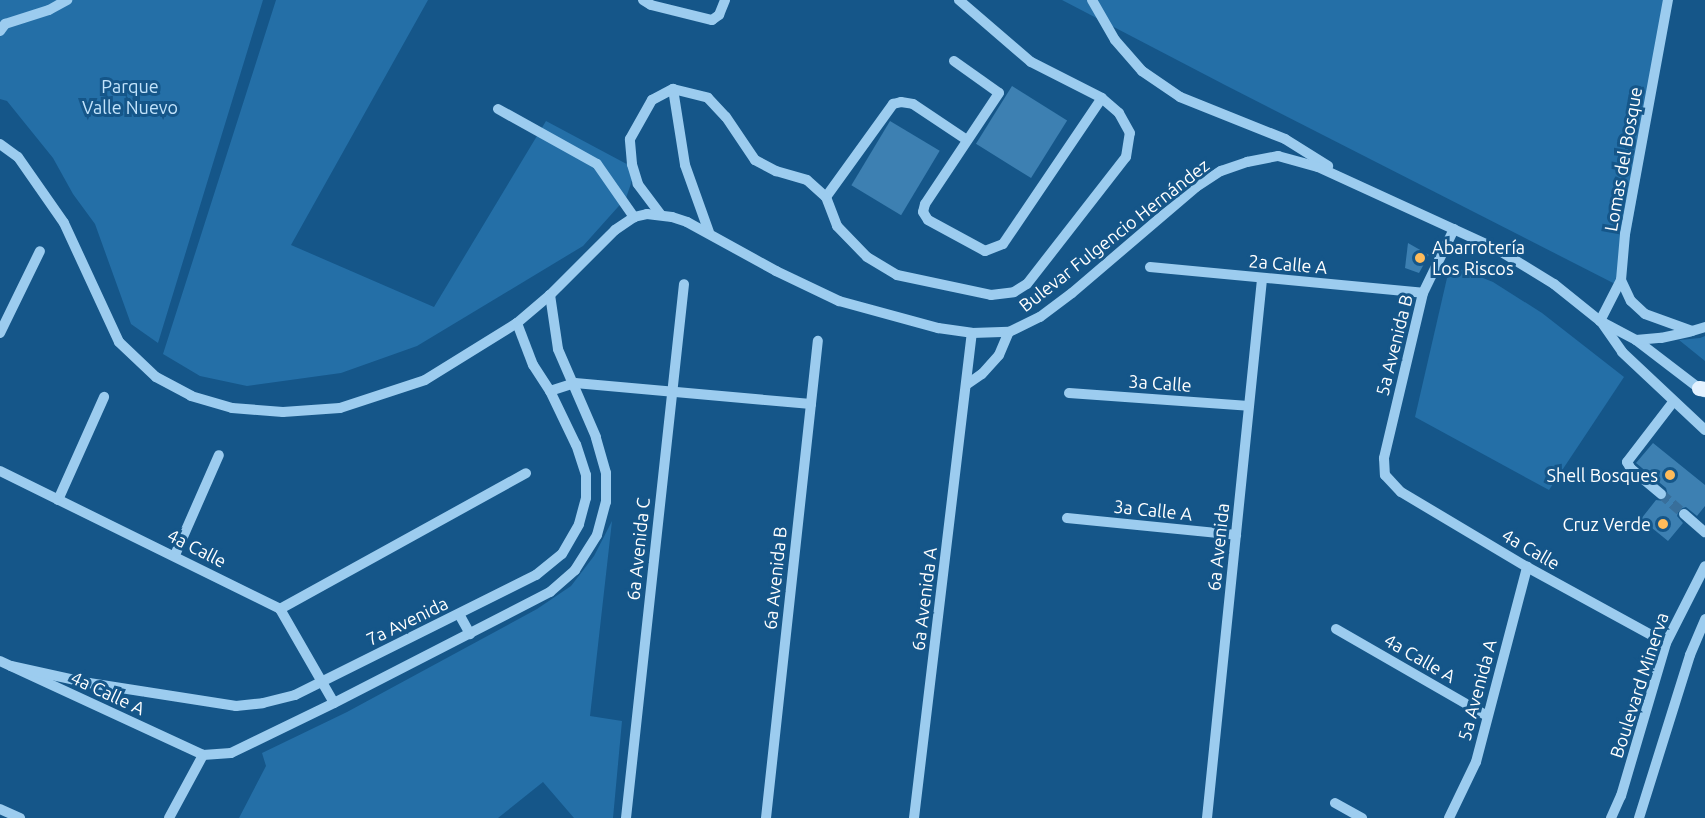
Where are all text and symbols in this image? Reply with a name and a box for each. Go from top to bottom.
park label: Parque Valle Nuevo [82,76,178,118]
street label: Lomas del Bosque [1600,85,1646,233]
street label: Bulevar Fulgencio Hernández [1015,154,1213,316]
place label: Abarrotería Los Riscos [1432,237,1525,280]
street label: 2a Calle A [1248,250,1328,278]
marker: Abarrotería Los Riscos [1413,251,1427,265]
street label: 5a Avenida B [1371,292,1417,398]
street label: 3a Calle [1128,370,1192,396]
place label: Shell Bosques [1546,464,1658,486]
marker: Shell Bosques [1663,468,1677,482]
street label: 3a Calle A [1113,495,1193,525]
street label: 6a Avenida C [622,497,654,601]
street label: 6a Avenida [1203,502,1233,592]
place label: Cruz Verde [1562,513,1651,535]
marker: Cruz Verde [1656,517,1670,531]
street label: 4a Calle [164,524,230,572]
street label: 4a Calle [1498,524,1564,574]
street label: 6a Avenida B [759,525,791,631]
street label: 6a Avenida A [907,546,941,652]
street label: 7a Avenida [363,592,451,650]
street label: Boulevard Minerva [1605,609,1673,761]
street label: 4a Calle A [1380,629,1460,687]
street label: 5a Avenida A [1453,637,1501,743]
street label: 4a Calle A [68,667,148,719]

